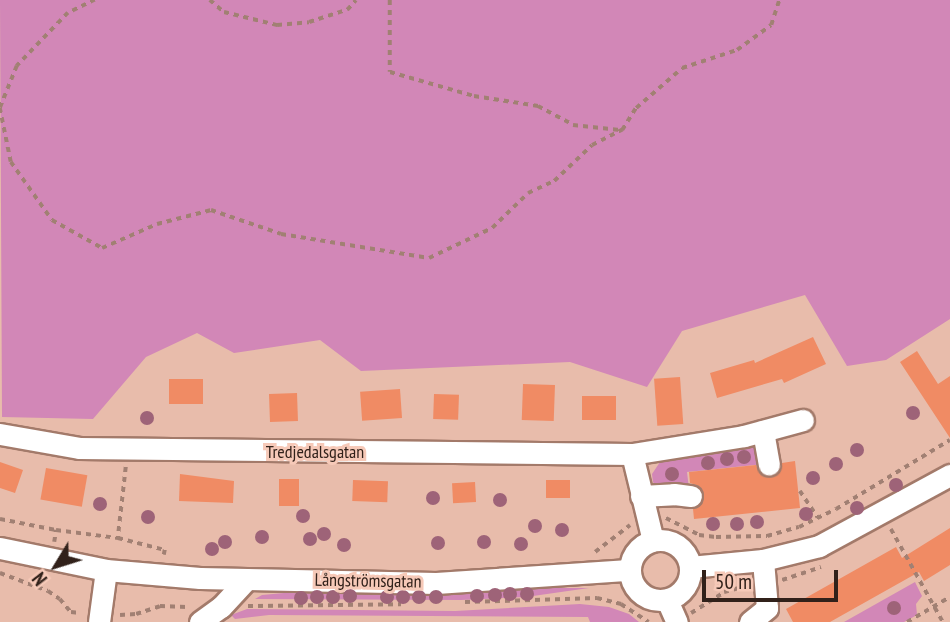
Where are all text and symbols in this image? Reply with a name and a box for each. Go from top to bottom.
street label: Tredjedalsgatan [266,441,364,463]
north arrow [21,531,91,601]
scale bar [705,556,842,600]
text: N [27,568,52,590]
text: 50 m [715,568,752,595]
street label: Långströmsgatan [314,569,422,593]

